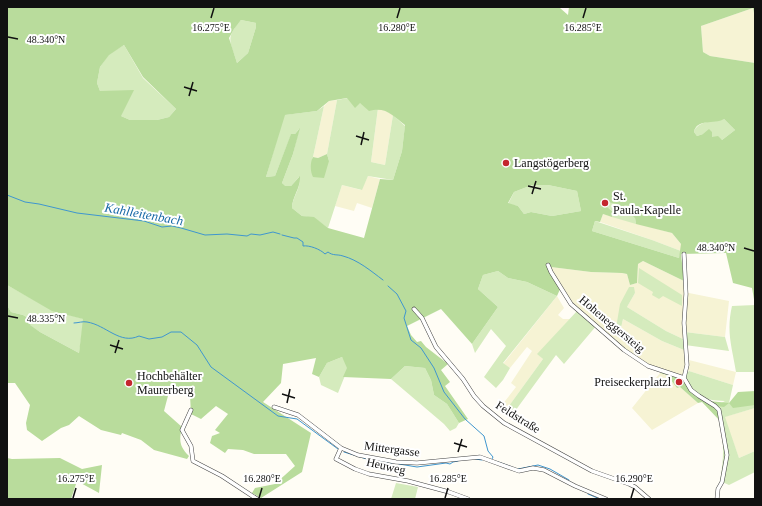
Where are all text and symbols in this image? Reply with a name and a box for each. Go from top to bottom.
text: 16.275°E [192,22,230,33]
text: 16.280°E [378,22,416,33]
text: 16.285°E [564,22,602,33]
text: 48.340°N [27,34,65,45]
place label: Langstögerberg [514,156,589,170]
marker: Langstögerberg [501,158,511,168]
place label: St. Paula-Kapelle [613,189,681,217]
marker: St. Paula-Kapelle [600,198,610,208]
water label: Kahlleitenbach [103,200,184,228]
text: 48.340°N [697,242,735,253]
street label: Hoheneggersteig [576,293,648,355]
text: 48.335°N [27,313,65,324]
place label: Hochbehälter Maurerberg [137,369,202,397]
place label: Preiseckerplatzl [594,375,672,389]
marker: Preiseckerplatzl [674,377,684,387]
marker: Hochbehälter Maurerberg [124,378,134,388]
street label: Feldstraße [493,398,543,436]
street label: Mittergasse [363,439,421,459]
street label: Heuweg [365,455,407,477]
text: 16.275°E [57,473,95,484]
text: 16.280°E [243,473,281,484]
text: 16.285°E [429,473,467,484]
text: 16.290°E [615,473,653,484]

